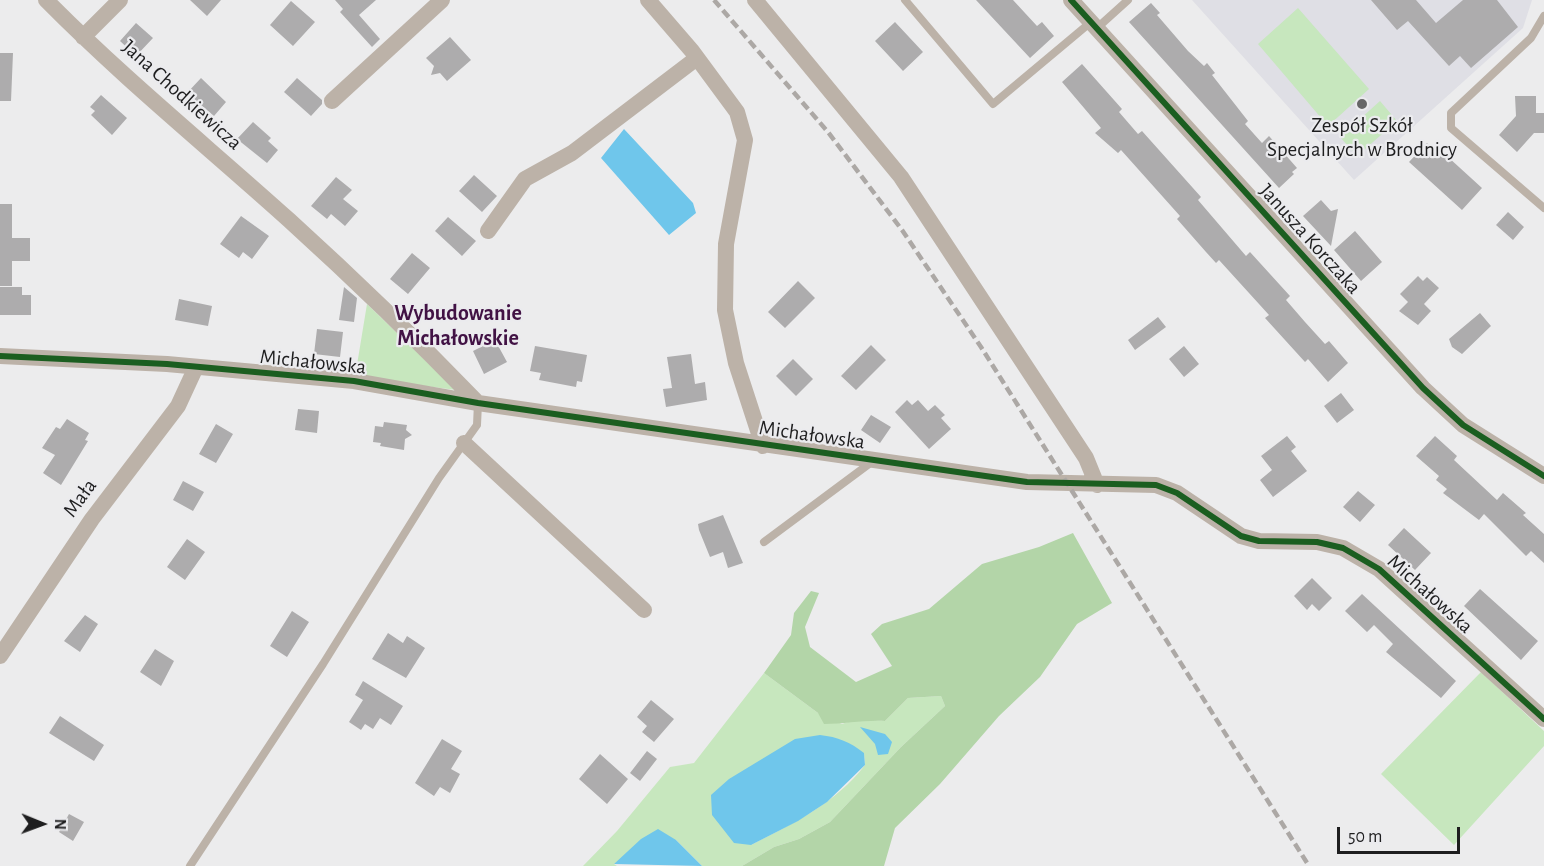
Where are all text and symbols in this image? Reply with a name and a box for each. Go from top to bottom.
street label: Jana Chodkiewicza [117,35,247,155]
marker: Zespół Szkół Specjalnych w Brodnicy [1355,97,1369,111]
place label: Zespół Szkół Specjalnych w Brodnicy [1267,113,1457,163]
street label: Janusza Korczaka [1254,179,1366,299]
district label: Wybudowanie Michałowskie [394,300,522,352]
street label: Michałowska [259,344,367,380]
street label: Michałowska [757,415,867,455]
street label: Mała [58,474,102,522]
street label: Michałowska [1382,549,1478,639]
north arrow [12,794,72,854]
scale bar [1340,815,1463,853]
text: N [52,819,68,830]
text: 50 m [1348,828,1382,846]

